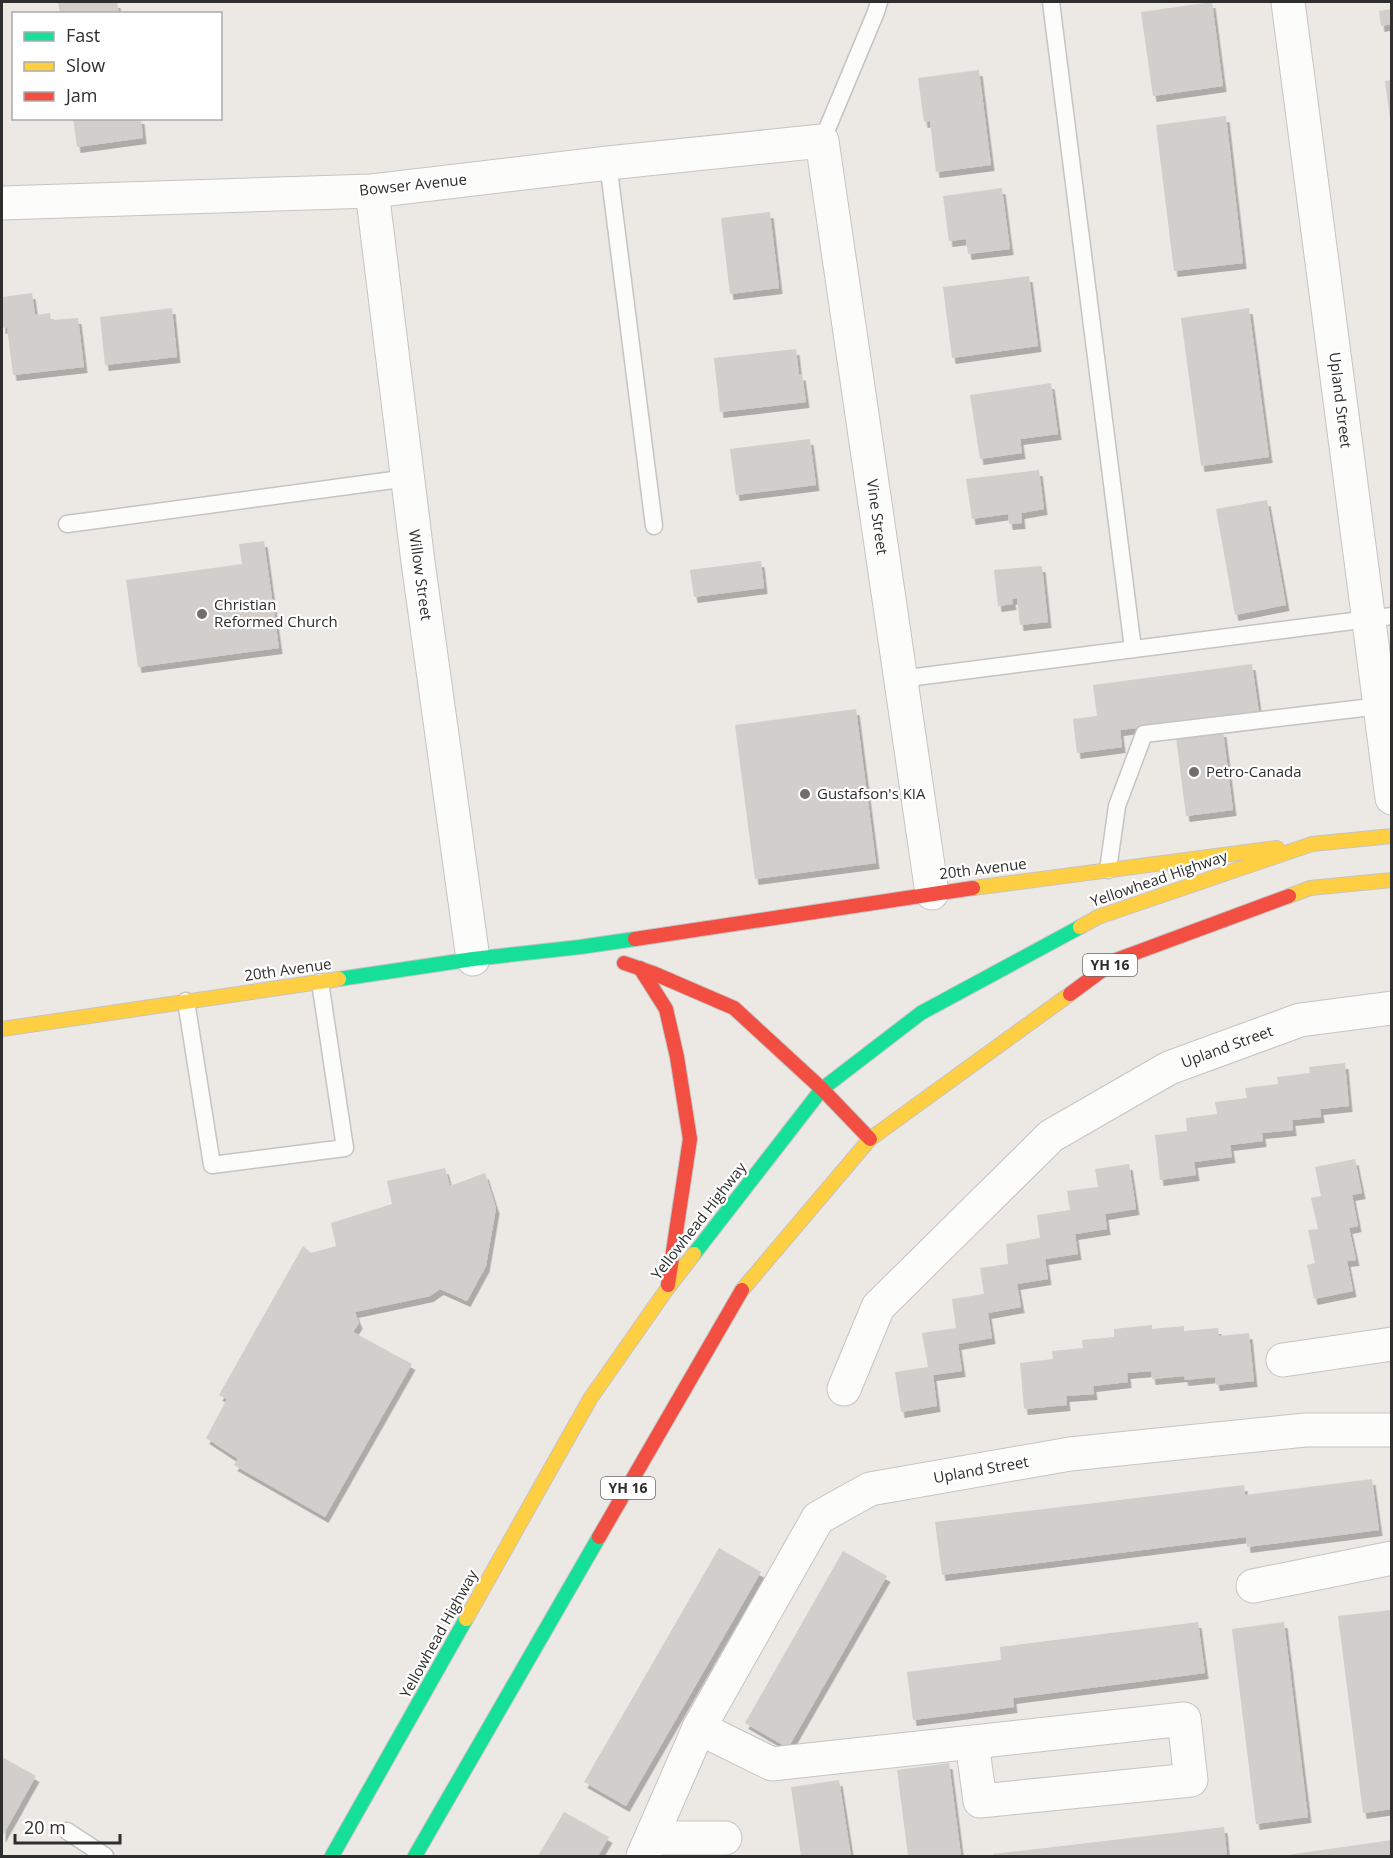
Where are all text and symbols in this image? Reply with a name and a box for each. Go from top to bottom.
legend [12,12,222,120]
text: Fast [66,23,100,47]
text: Slow [66,53,105,77]
text: Jam [64,83,98,107]
street label: Bowser Avenue [358,168,468,200]
street label: Upland Street [1325,351,1357,449]
street label: Vine Street [863,478,893,556]
street label: Willow Street [405,528,437,622]
place label: Christian Reformed Church [214,594,338,631]
marker: Christian Reformed Church [195,607,209,621]
place label: Petro-Canada [1206,761,1302,781]
marker: Petro-Canada [1187,765,1201,779]
place label: Gustafson's KIA [817,783,926,803]
marker: Gustafson's KIA [798,787,812,801]
street label: Yellowhead Highway [1087,845,1230,911]
street label: 20th Avenue [938,853,1028,883]
street label: 20th Avenue [243,953,333,985]
road number: YH 16 [1083,954,1137,976]
street label: Upland Street [1178,1020,1275,1072]
street label: Yellowhead Highway [646,1157,751,1283]
street label: Upland Street [932,1451,1030,1487]
road number: YH 16 [601,1477,655,1499]
street label: Yellowhead Highway [395,1565,482,1701]
scale bar [15,1807,120,1845]
text: 20 m [24,1815,66,1839]

